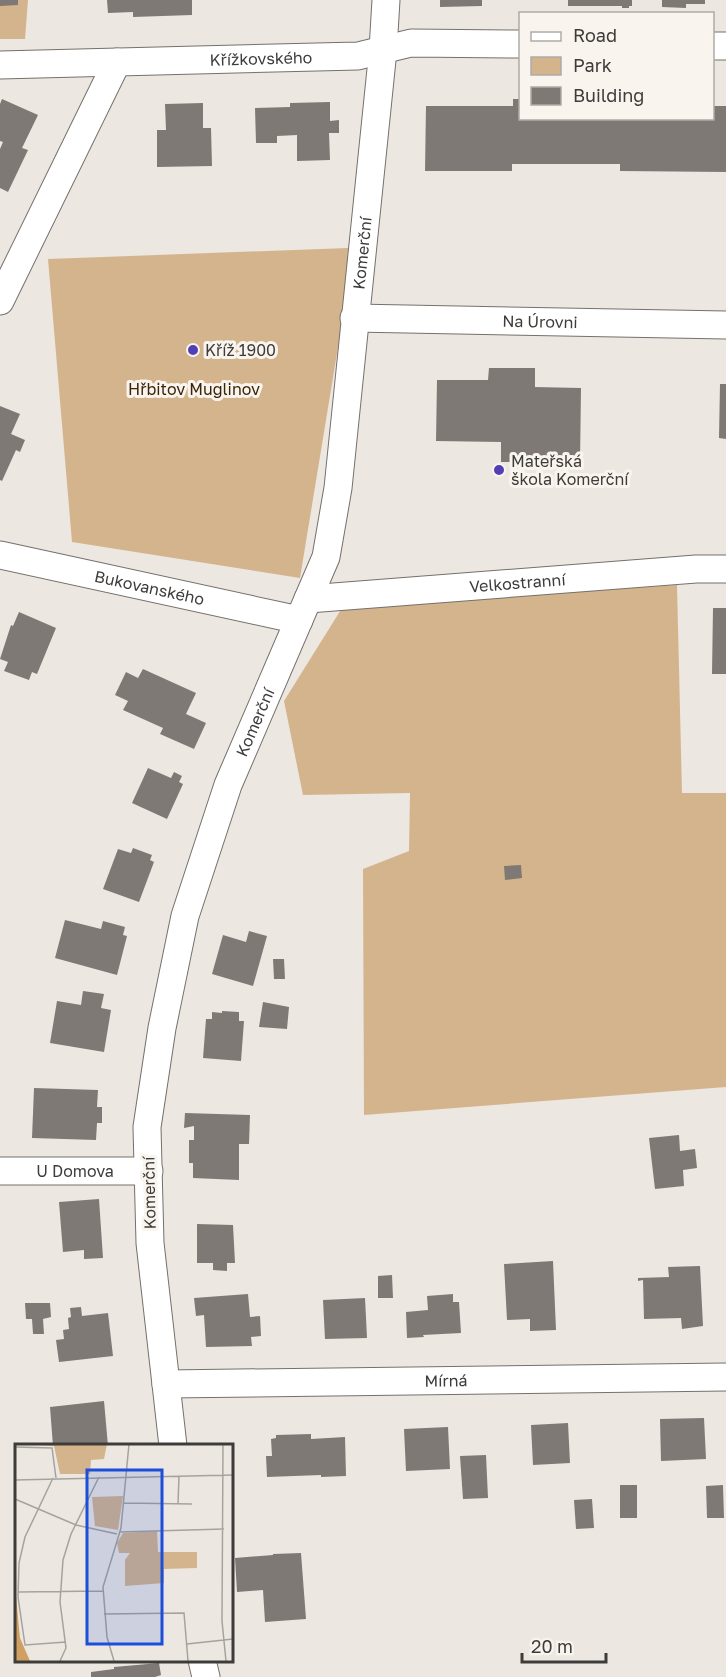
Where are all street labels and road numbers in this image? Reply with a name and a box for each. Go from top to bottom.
street label: Křížkovského [209,47,313,70]
street label: Komerční [348,214,376,290]
street label: Na Úrovni [502,311,578,332]
street label: Bukovanského [93,566,206,609]
street label: Velkostranní [468,569,568,597]
street label: Komerční [231,683,279,760]
street label: Komerční [138,1155,160,1230]
street label: U Domova [36,1161,114,1181]
street label: Mírná [424,1370,468,1391]

